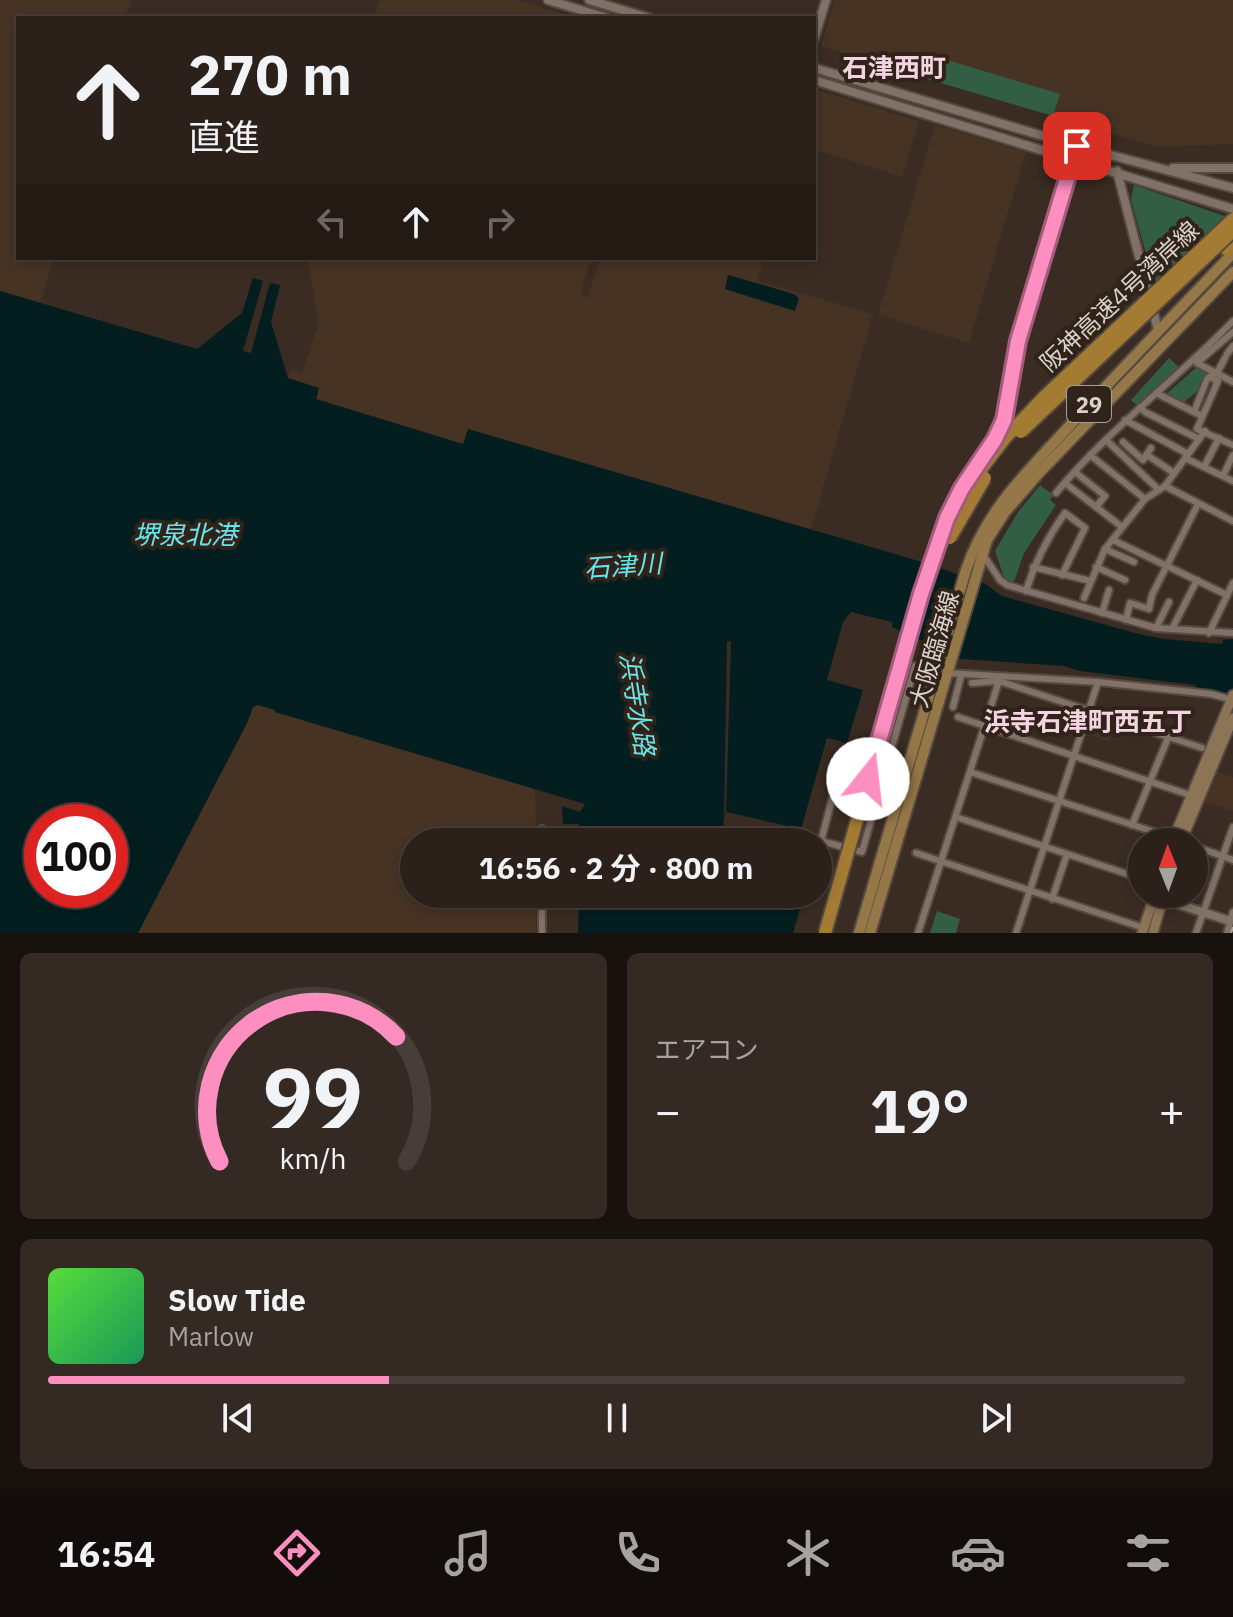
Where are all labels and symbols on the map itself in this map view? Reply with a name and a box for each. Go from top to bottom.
district label: 石津西町 [842,50,946,84]
pin [1043,112,1111,180]
street label: 阪神高速4号湾岸線 [1033,214,1205,378]
road number: 29 [1067,386,1111,422]
water label: 堺泉北港 [133,517,241,551]
water label: 石津川 [583,545,666,585]
street label: 大阪臨海線 [902,587,966,711]
water label: 浜寺水路 [613,650,663,760]
district label: 浜寺石津町西五丁 [984,704,1192,738]
position arrow [826,737,910,821]
speed limit sign: 100 [24,804,128,908]
north arrow [1128,828,1208,908]

